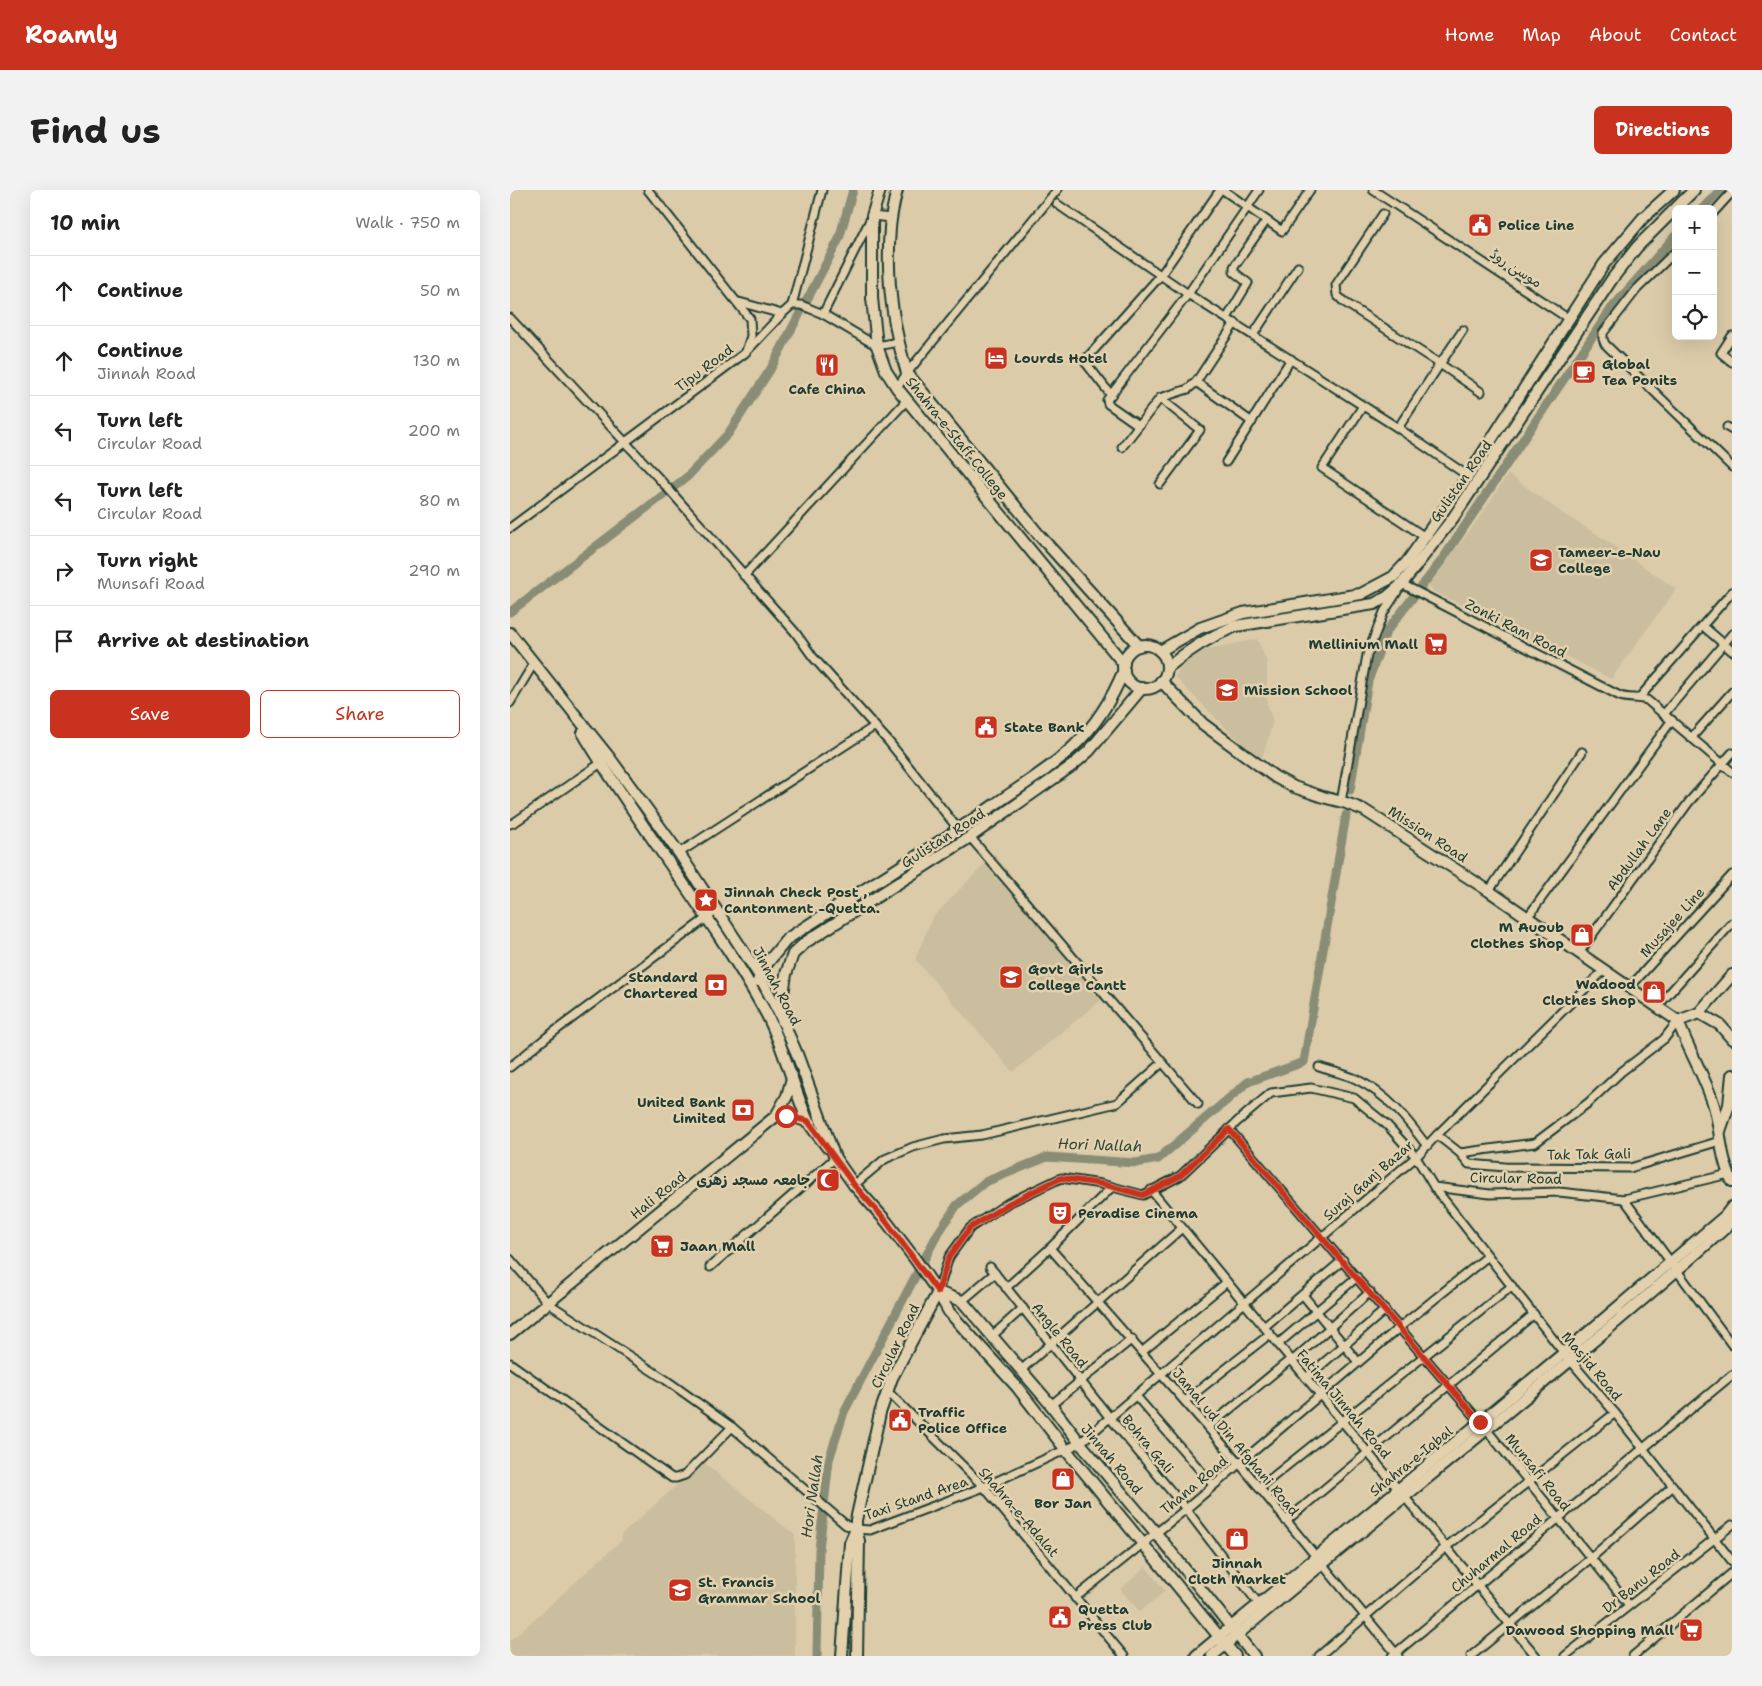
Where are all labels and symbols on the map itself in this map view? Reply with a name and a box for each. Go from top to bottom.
public building icon: Police Line [1467,212,1493,238]
place label: Police Line [1498,216,1574,234]
street label: موسیٰ روڈ [1487,245,1545,291]
street label: Tipu Road [671,340,737,396]
hotel icon: Lourds Hotel [983,345,1009,371]
place label: Lourds Hotel [1014,349,1108,367]
restaurant icon: Cafe China [814,352,840,378]
place label: Global Tea Ponits [1602,355,1677,389]
cafe icon: Global Tea Ponits [1571,359,1597,385]
street label: Shahra-e-Staff College [902,373,1012,503]
place label: Cafe China [788,380,866,398]
street label: Gulistan Road [1426,436,1496,526]
place label: Tameer-e-Nau College [1558,543,1661,577]
school or university icon: Tameer-e-Nau College [1528,547,1554,573]
street label: Zonki Ram Road [1462,595,1570,661]
supermarket icon: Mellinium Mall [1423,631,1449,657]
place label: Mellinium Mall [1309,635,1418,653]
school or university icon: Mission School [1214,677,1240,703]
place label: Mission School [1244,681,1352,699]
public building icon: State Bank [973,714,999,740]
place label: State Bank [1004,718,1085,736]
street label: Mission Road [1385,802,1471,866]
street label: Gulistan Road [898,804,988,872]
street label: Abdullah Lane [1603,804,1675,894]
place label: Jinnah Check Post , Cantonment -Quetta. [724,883,880,917]
street label: Musajee Line [1636,883,1708,961]
place icon: Jinnah Check Post , Cantonment -Quetta. [693,887,719,913]
place label: M Auoub Clothes Shop [1470,918,1564,952]
shop icon: M Auoub Clothes Shop [1569,922,1595,948]
street label: Jinnah Road [749,944,805,1029]
place label: Govt Girls College Cantt [1028,960,1126,994]
school or university icon: Govt Girls College Cantt [998,964,1024,990]
place label: Standard Chartered [624,968,698,1002]
bank icon: Standard Chartered [703,972,729,998]
place label: Wadood Clothes Shop [1542,975,1636,1009]
shop icon: Wadood Clothes Shop [1641,979,1667,1005]
place label: United Bank Limited [637,1093,726,1127]
bank icon: United Bank Limited [730,1097,756,1123]
route start [775,1105,798,1128]
water label: Hori Nallah [1057,1134,1143,1156]
street label: Suraj Ganj Bazar [1319,1135,1417,1224]
street label: Tak Tak Gali [1547,1144,1631,1164]
street label: Hali Road [626,1167,690,1223]
mosque icon: جامعہ مسجد زھری [815,1167,841,1193]
street label: Circular Road [1470,1168,1562,1188]
place label: جامعہ مسجد زھری [697,1171,810,1189]
theatre icon: Peradise Cinema [1047,1200,1073,1226]
place label: Peradise Cinema [1078,1204,1198,1222]
supermarket icon: Jaan Mall [649,1233,675,1259]
place label: Jaan Mall [680,1237,756,1255]
street label: Angle Road [1028,1299,1092,1371]
street label: Circular Road [867,1301,923,1391]
street label: Masjid Road [1558,1328,1626,1404]
street label: Fatima Jinnah Road [1293,1346,1395,1462]
street label: Jamal ud Din Afghani Road [1169,1364,1303,1520]
place label: Traffic Police Office [918,1403,1007,1437]
public building icon: Traffic Police Office [887,1407,913,1433]
street label: Bohra Gali [1118,1411,1178,1477]
route end [1469,1411,1492,1434]
street label: Jinnah Road [1077,1420,1147,1498]
street label: Shahra-e-Iqbal [1366,1421,1457,1500]
street label: Munsafi Road [1501,1430,1575,1514]
street label: Thana Road [1157,1452,1231,1518]
water label: Hori Nallah [796,1453,828,1539]
street label: Shahra-e-Adalat [975,1463,1063,1561]
shop icon: Bor Jan [1050,1466,1076,1492]
street label: Taxi Stand Area [862,1472,970,1524]
place label: Bor Jan [1034,1494,1092,1512]
street label: Chuharmal Road [1447,1510,1545,1596]
shop icon: Jinnah Cloth Market [1224,1526,1250,1552]
street label: Dr Banu Road [1599,1545,1684,1617]
place label: Jinnah Cloth Market [1188,1554,1286,1588]
place label: St. Francis Grammar School [698,1573,821,1607]
school or university icon: St. Francis Grammar School [667,1577,693,1603]
place label: Quetta Press Club [1078,1600,1153,1634]
public building icon: Quetta Press Club [1047,1604,1073,1630]
supermarket icon: Dawood Shopping Mall [1678,1617,1704,1643]
place label: Dawood Shopping Mall [1506,1621,1674,1639]

